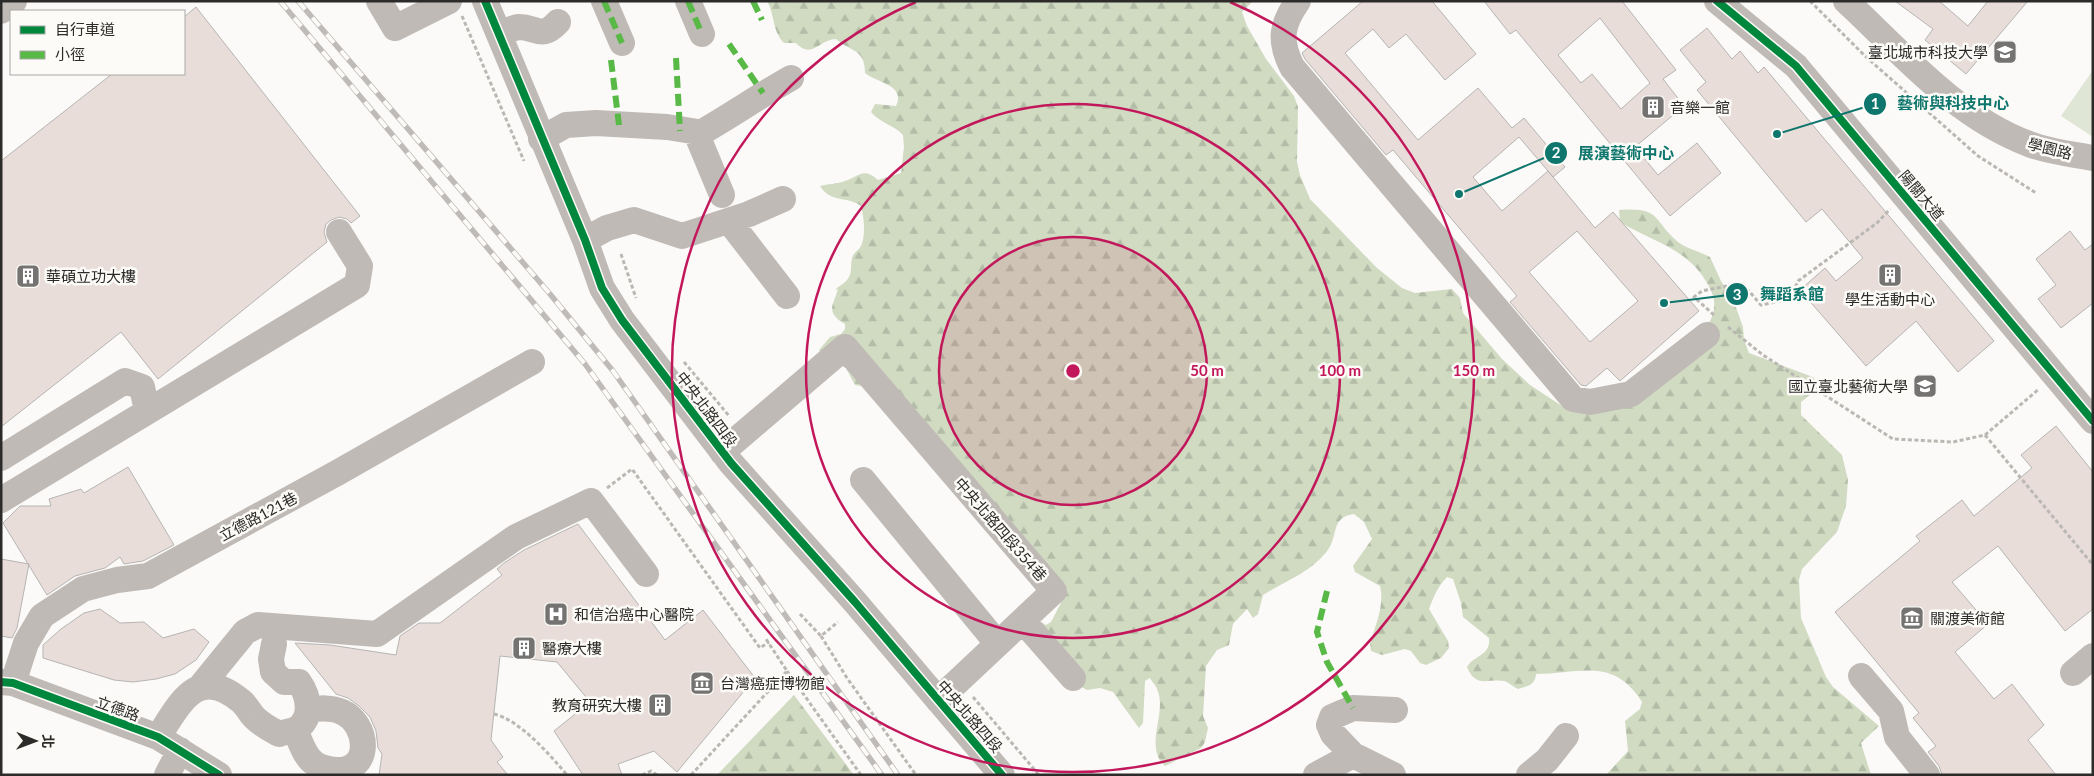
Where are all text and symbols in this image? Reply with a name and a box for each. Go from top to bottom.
legend [10,10,185,75]
text: 自行車道 [55,20,115,38]
school or university icon: 臺北城市科技大學 [1992,39,2018,65]
place label: 臺北城市科技大學 [1868,43,1988,61]
text: 小徑 [55,45,85,63]
callout: 藝術與科技中心 [1862,88,2019,119]
text: 藝術與科技中心 [1897,93,2009,112]
building icon: 音樂一館 [1640,94,1666,120]
text: 1 [1871,94,1879,112]
place label: 音樂一館 [1670,98,1730,116]
street label: 學園路 [2026,134,2074,162]
callout: 展演藝術中心 [1543,138,1684,169]
text: 2 [1552,143,1561,161]
text: 展演藝術中心 [1578,143,1674,162]
street label: 陽關大道 [1896,166,1948,224]
building icon: 學生活動中心 [1877,262,1903,288]
building icon: 華碩立功大樓 [15,263,41,289]
place label: 華碩立功大樓 [46,267,136,285]
callout: 舞蹈系館 [1725,279,1834,310]
text: 舞蹈系館 [1760,284,1824,303]
text: 3 [1733,285,1741,303]
place label: 學生活動中心 [1845,290,1935,308]
text: 50 m [1190,361,1224,379]
text: 100 m [1319,361,1361,379]
text: 150 m [1453,361,1495,379]
centre of rings [1064,362,1082,380]
street label: 中央北路四段 [673,368,741,450]
school or university icon: 國立臺北藝術大學 [1912,373,1938,399]
place label: 國立臺北藝術大學 [1788,377,1908,395]
street label: 中央北路四段354巷 [951,474,1051,584]
street label: 立德路121巷 [216,488,300,544]
hospital icon: 和信治癌中心醫院 [543,601,569,627]
place label: 和信治癌中心醫院 [574,605,694,623]
museum icon: 關渡美術館 [1899,605,1925,631]
place label: 關渡美術館 [1930,609,2005,627]
building icon: 醫療大樓 [511,635,537,661]
place label: 醫療大樓 [542,639,602,657]
museum icon: 台灣癌症博物館 [689,670,715,696]
place label: 台灣癌症博物館 [720,674,825,692]
street label: 中央北路四段 [934,676,1006,756]
street label: 立德路 [94,692,142,724]
building icon: 教育研究大樓 [647,692,673,718]
place label: 教育研究大樓 [552,696,642,714]
north arrow [10,716,60,766]
text: 北 [40,734,57,748]

